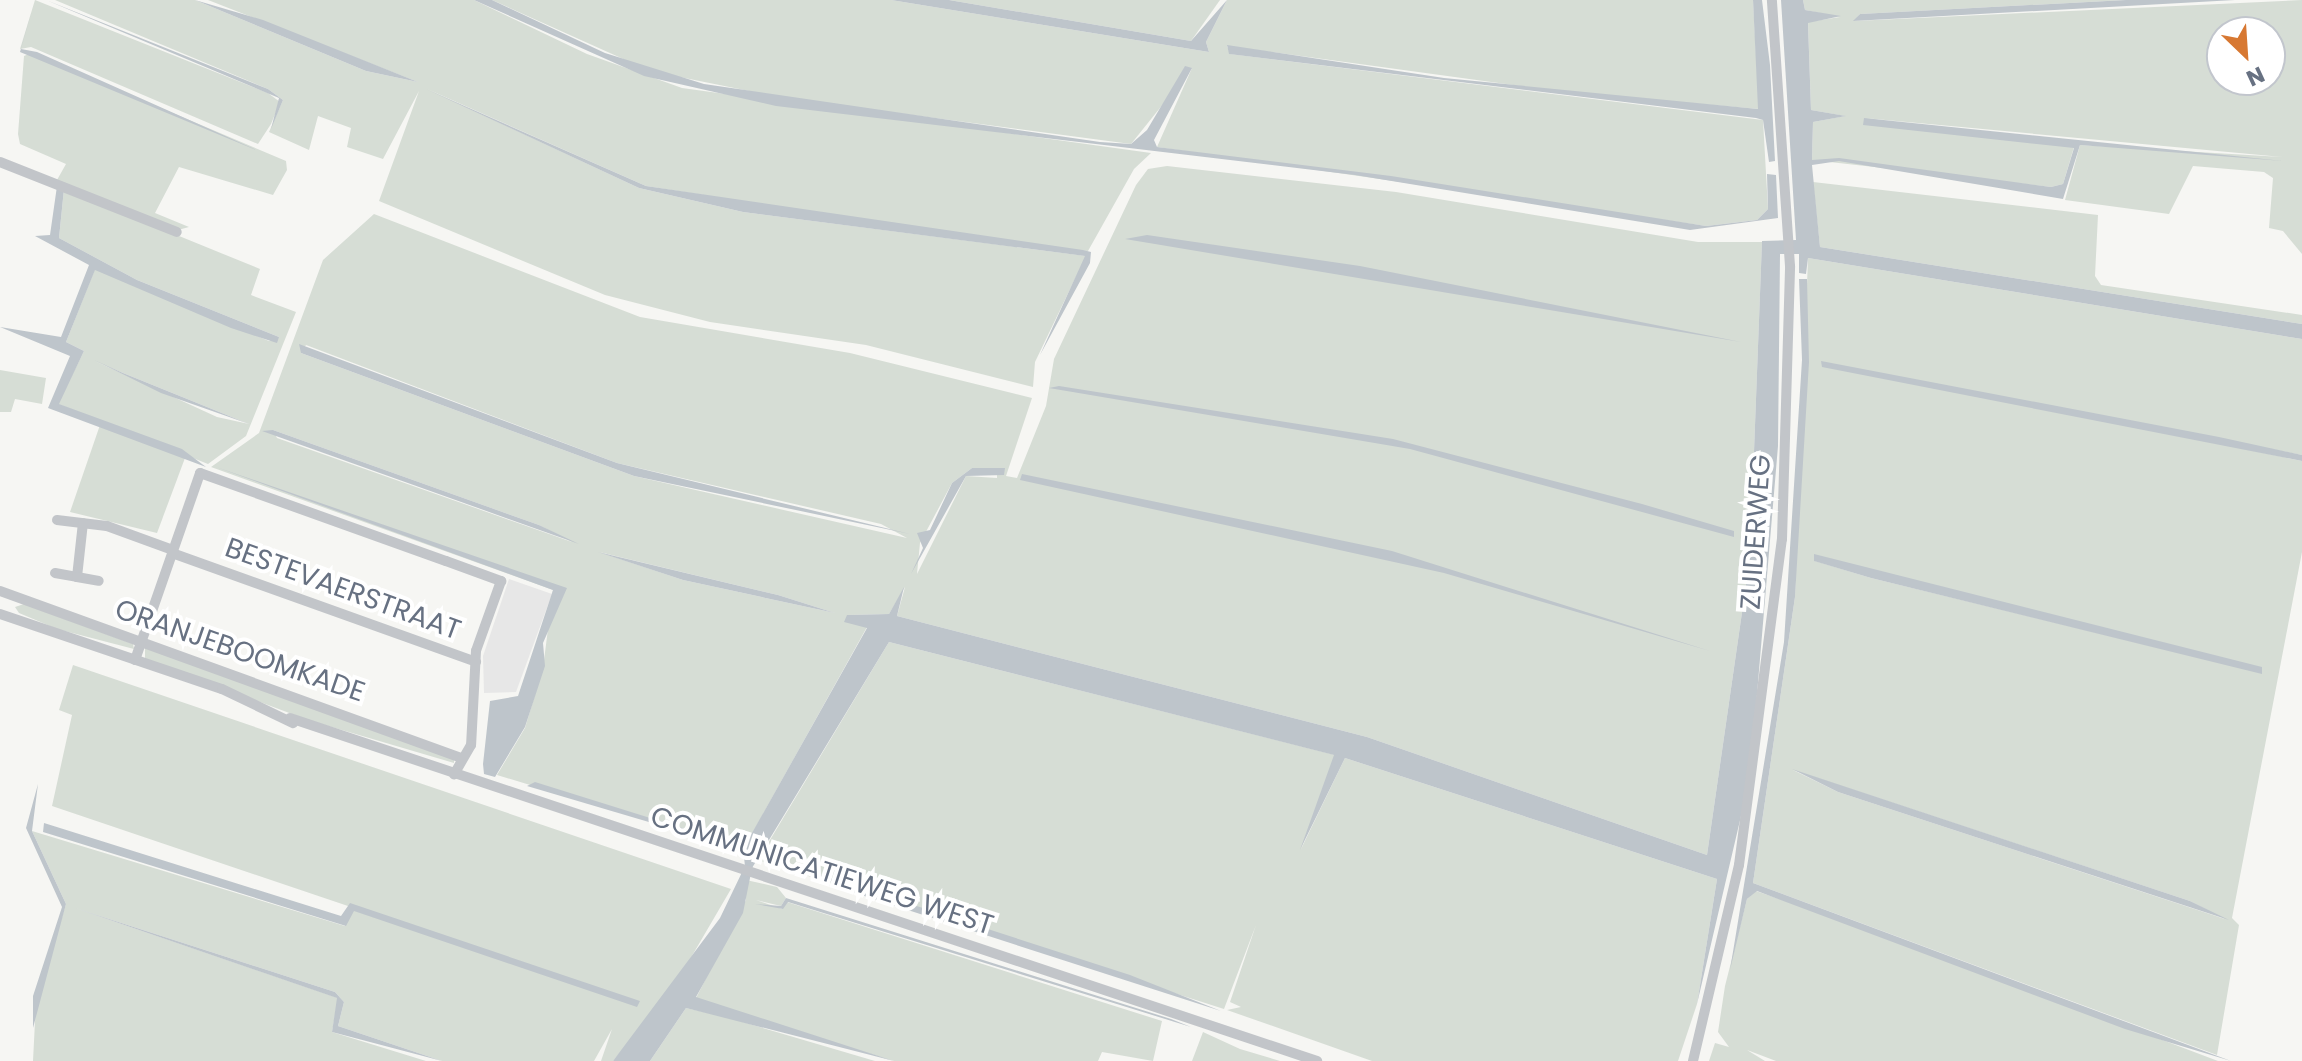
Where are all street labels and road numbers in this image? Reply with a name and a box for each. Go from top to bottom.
street label: ZUIDERWEG [1734,453,1778,611]
street label: BESTEVAERSTRAAT [221,531,465,647]
street label: ORANJEBOOMKADE [111,592,369,710]
street label: COMMUNICATIEWEG WEST [646,800,998,942]

